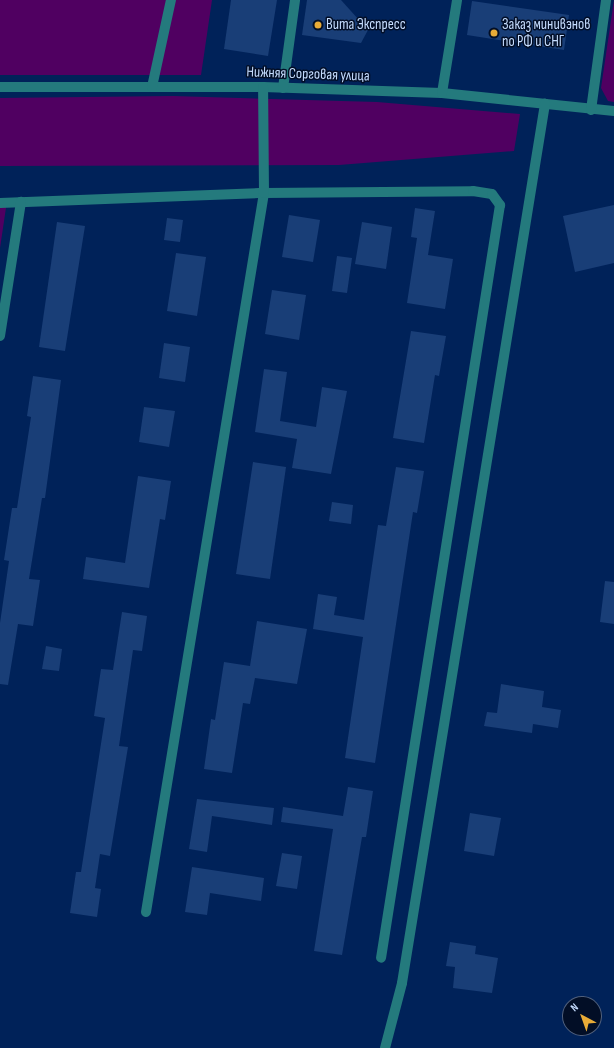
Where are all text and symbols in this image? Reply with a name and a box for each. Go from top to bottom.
place label: Заказ минивэнов по РФ и СНГ [502,15,591,50]
place label: Вита Экспресс [326,16,406,34]
marker: Вита Экспресс [313,20,323,30]
marker: Заказ минивэнов по РФ и СНГ [489,28,499,38]
street label: Нижняя Сорговая улица [246,63,370,85]
north arrow [562,996,602,1036]
text: N [568,1000,581,1014]

